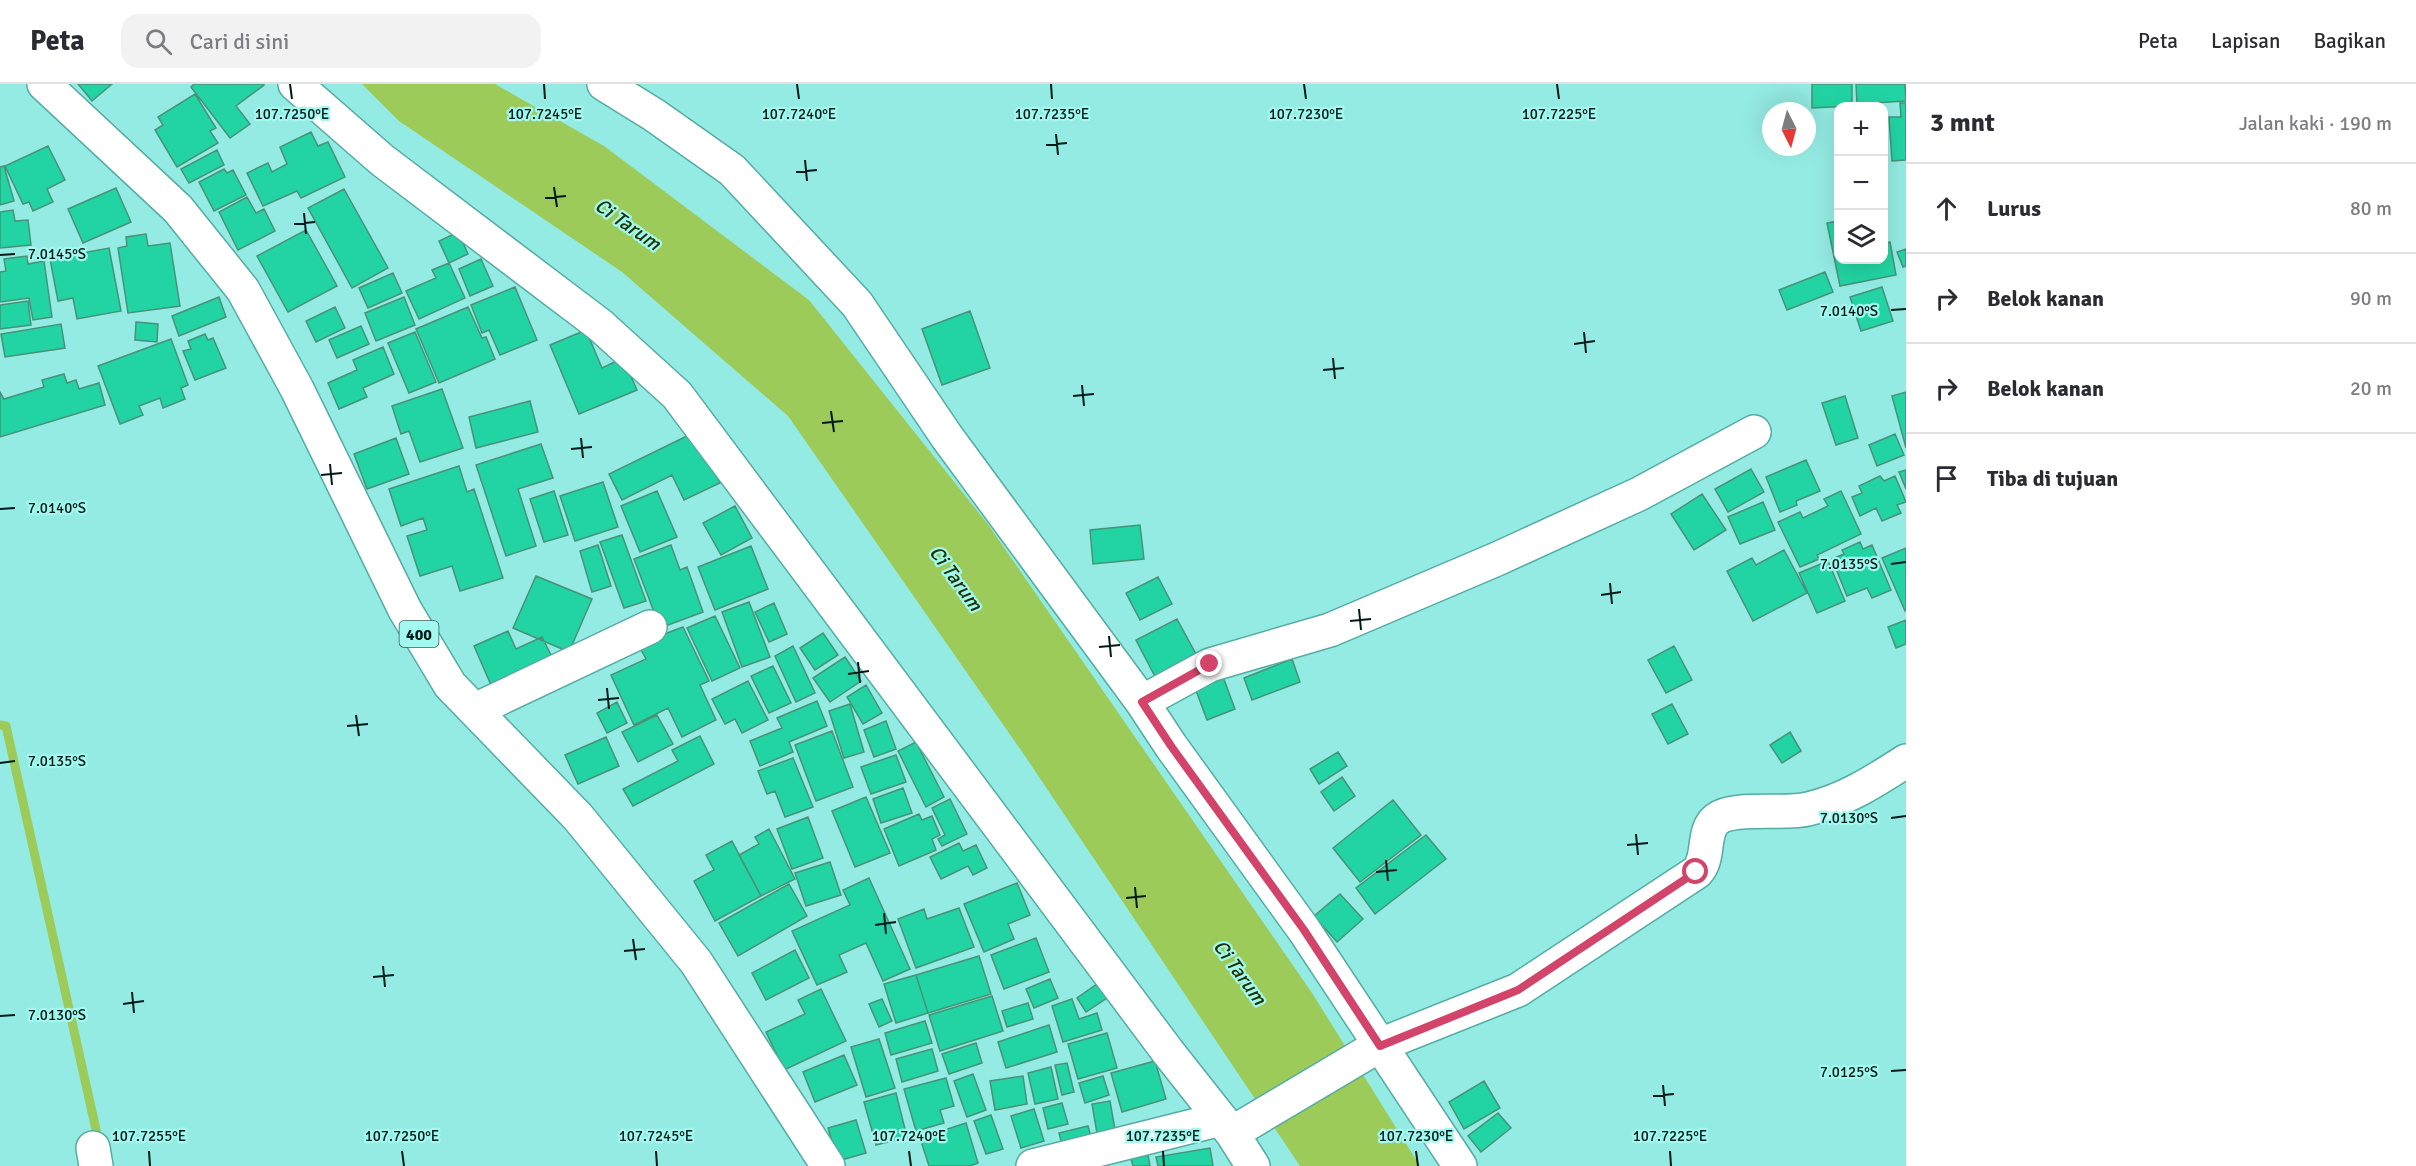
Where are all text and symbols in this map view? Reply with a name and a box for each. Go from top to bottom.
search box [121,14,541,68]
text: Peta [30,24,85,58]
icon: search [142,25,175,58]
text: Cari di sini [190,28,289,55]
text: Peta [2138,28,2178,54]
text: Lapisan [2211,28,2280,54]
text: Bagikan [2313,28,2386,54]
north arrow [1762,102,1816,156]
map controls [1834,102,1888,264]
button: + [1834,102,1888,156]
text: 107.7250°E [255,105,329,123]
text: 107.7245°E [508,105,582,123]
text: 107.7240°E [762,105,836,123]
text: 107.7235°E [1015,105,1089,123]
text: 107.7230°E [1269,105,1343,123]
text: 107.7225°E [1522,105,1596,123]
text: 3 mnt [1930,107,1995,139]
text: Jalan kaki · 190 m [2239,111,2392,136]
button: − [1834,156,1888,210]
icon: ahead [1930,192,1963,225]
water label: Ci Tarum [590,193,666,257]
text: Lurus [1987,195,2041,222]
text: 80 m [2350,196,2392,221]
button: layers [1834,210,1888,264]
text: 7.0145°S [28,245,86,263]
icon: right [1930,282,1963,315]
text: Belok kanan [1987,285,2104,312]
text: 90 m [2350,286,2392,311]
text: 7.0140°S [1820,302,1878,320]
icon: right [1930,372,1963,405]
text: Belok kanan [1987,375,2104,402]
text: 20 m [2350,376,2392,401]
icon: arrive [1930,462,1963,495]
text: Tiba di tujuan [1987,465,2118,492]
text: 7.0140°S [28,499,86,517]
water label: Ci Tarum [924,541,988,617]
text: 7.0135°S [1820,555,1878,573]
road number: 400 [400,621,438,647]
route end [1196,650,1222,676]
text: 7.0135°S [28,752,86,770]
text: 7.0130°S [1820,809,1878,827]
route start [1682,858,1708,884]
water label: Ci Tarum [1208,935,1272,1011]
text: 7.0130°S [28,1006,86,1024]
text: 7.0125°S [1820,1063,1878,1081]
text: 107.7255°E [112,1127,186,1145]
text: 107.7250°E [365,1127,439,1145]
text: 107.7245°E [619,1127,693,1145]
text: 107.7240°E [872,1127,946,1145]
text: 107.7235°E [1126,1127,1200,1145]
text: 107.7230°E [1379,1127,1453,1145]
text: 107.7225°E [1633,1127,1707,1145]

